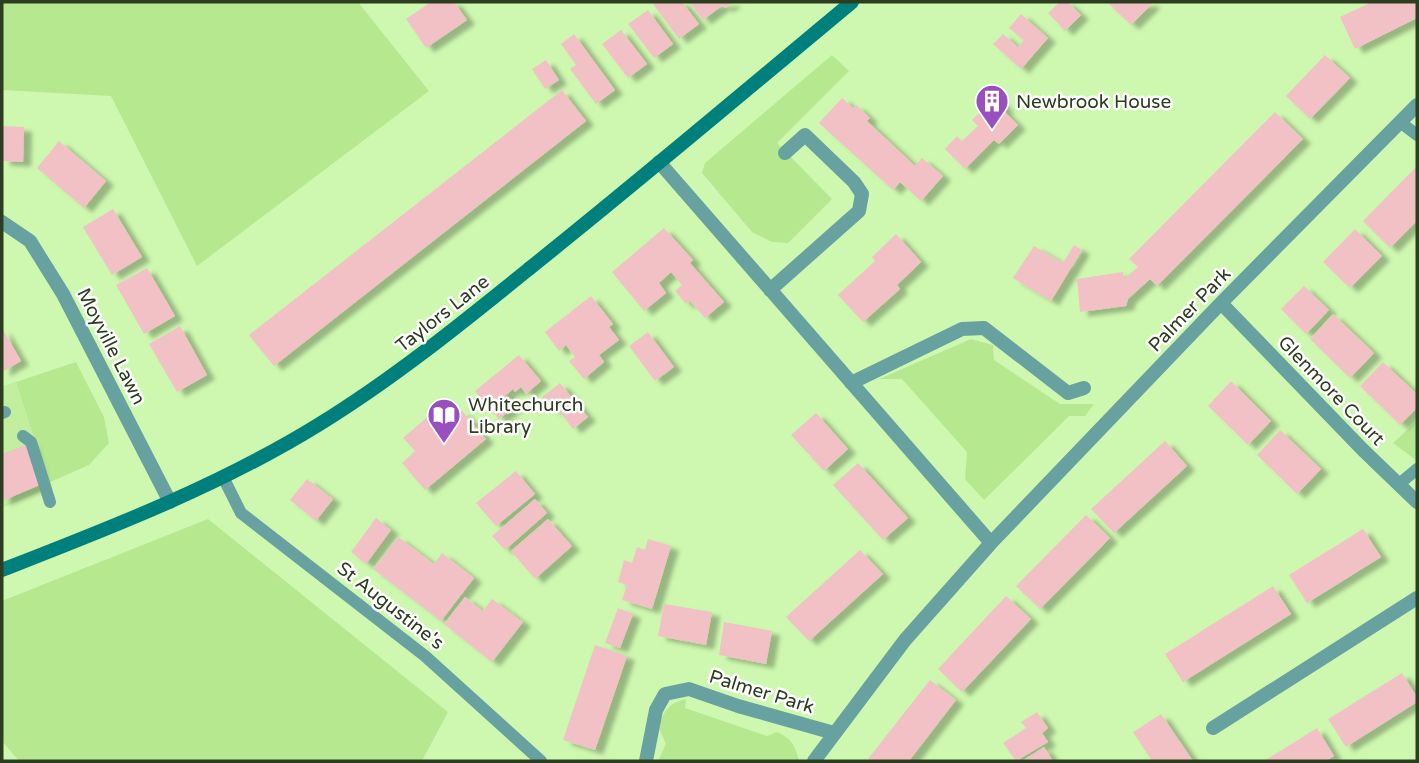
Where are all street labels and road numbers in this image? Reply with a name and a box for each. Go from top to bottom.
street label: Palmer Park [1144,263,1235,356]
street label: Taylors Lane [392,271,494,357]
street label: Moyville Lawn [72,285,150,408]
street label: Glenmore Court [1273,331,1389,450]
street label: St Augustine's [333,557,448,654]
street label: Palmer Park [707,666,817,718]

